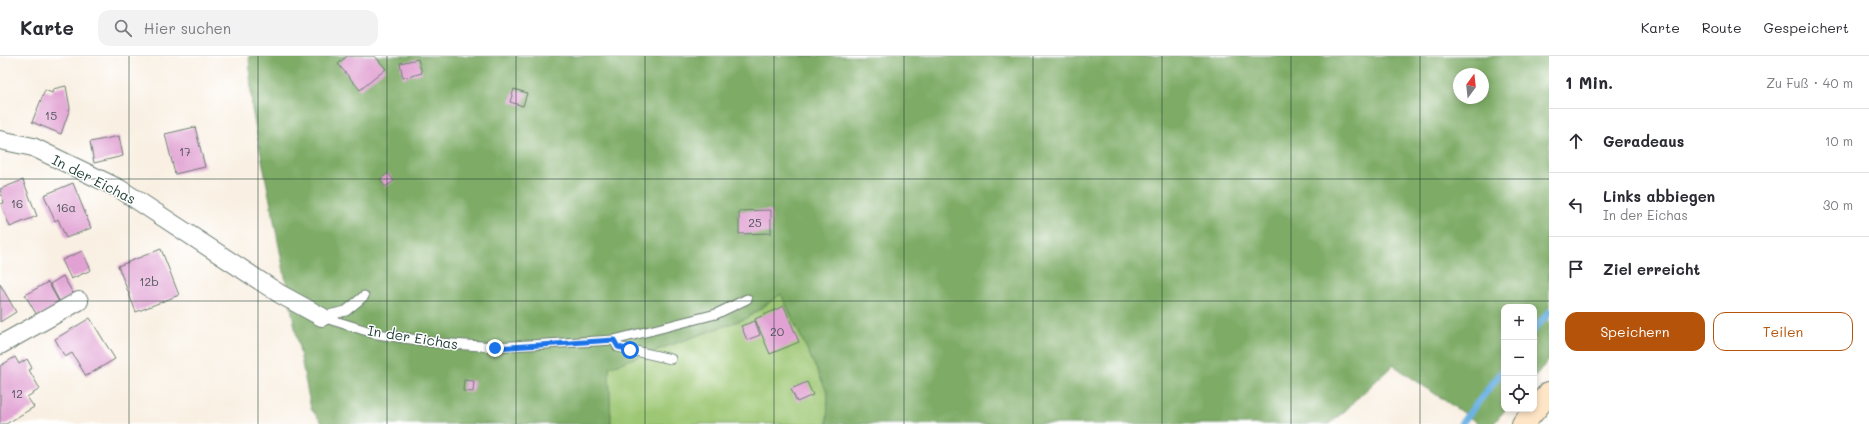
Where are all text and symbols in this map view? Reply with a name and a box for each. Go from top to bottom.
search box [98,10,378,46]
text: Karte [20,15,74,40]
icon: search [112,17,134,39]
text: Hier suchen [144,18,231,38]
text: Karte [1641,18,1680,37]
text: Route [1702,18,1742,37]
text: Gespeichert [1764,18,1849,37]
north arrow [1453,68,1489,104]
text: 1 Min. [1565,71,1613,93]
text: Zu Fuß · 40 m [1766,74,1853,91]
house number: 15 [45,107,57,123]
icon: ahead [1565,130,1587,152]
text: Geradeaus [1603,131,1684,151]
text: 10 m [1825,132,1853,149]
house number: 17 [179,143,191,159]
street label: In der Eichas [49,150,139,208]
text: Links abbiegen [1603,186,1715,206]
icon: left [1565,194,1587,216]
house number: 16 [11,195,23,211]
text: 30 m [1823,196,1853,213]
house number: 16a [56,199,76,215]
text: In der Eichas [1603,206,1688,223]
house number: 25 [748,214,762,230]
icon: arrive [1565,258,1587,280]
text: Ziel erreicht [1603,259,1700,279]
house number: 12b [139,273,159,289]
map controls [1501,304,1537,412]
button: + [1501,304,1537,340]
button: Speichern [1565,312,1705,351]
button: Teilen [1713,312,1853,351]
street label: In der Eichas [366,320,460,354]
house number: 20 [770,323,785,339]
route end [486,339,504,357]
button: − [1501,340,1537,376]
route start [621,341,639,359]
button: locate [1501,376,1537,412]
house number: 12 [11,385,23,401]

